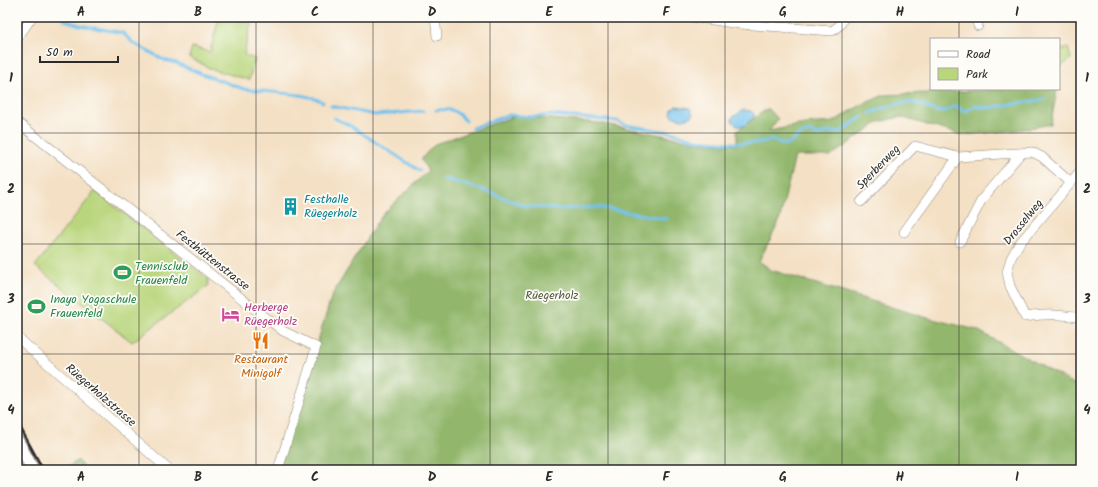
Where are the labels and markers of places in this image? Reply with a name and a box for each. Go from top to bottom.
place label: Festhalle Rüegerholz [304,190,357,223]
building icon: Festhalle Rüegerholz [281,196,301,216]
place label: Tennisclub Frauenfeld [135,257,189,290]
sports icon: Tennisclub Frauenfeld [112,263,132,283]
place label: Inayo Yogaschule Frauenfeld [50,290,137,323]
sports icon: Inayo Yogaschule Frauenfeld [27,296,47,316]
place label: Herberge Rüegerholz [244,298,297,331]
hotel icon: Herberge Rüegerholz [221,304,241,324]
restaurant icon: Restaurant Minigolf [251,330,271,350]
place label: Restaurant Minigolf [234,350,288,383]

